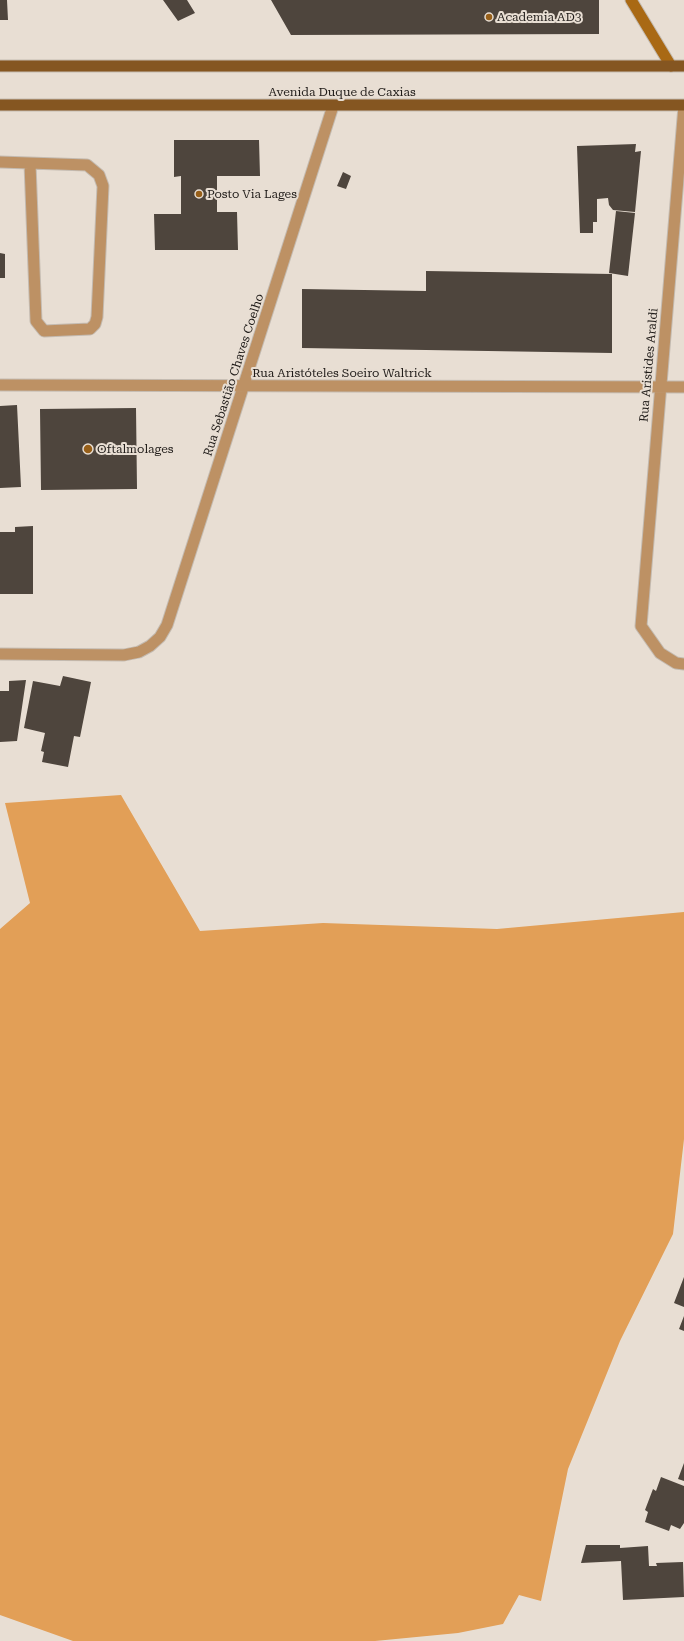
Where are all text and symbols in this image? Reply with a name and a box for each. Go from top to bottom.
place label: Academia AD3 [497,10,581,24]
marker: Academia AD3 [484,12,494,22]
street label: Avenida Duque de Caxias [268,85,416,99]
place label: Posto Via Lages [207,187,297,201]
marker: Posto Via Lages [194,189,204,199]
street label: Rua Sebastião Chaves Coelho [201,292,267,458]
street label: Rua Aristides Araldi [637,307,661,423]
street label: Rua Aristóteles Soeiro Waltrick [252,366,432,380]
place label: Oftalmolages [97,442,173,456]
marker: Oftalmolages [82,443,94,455]

